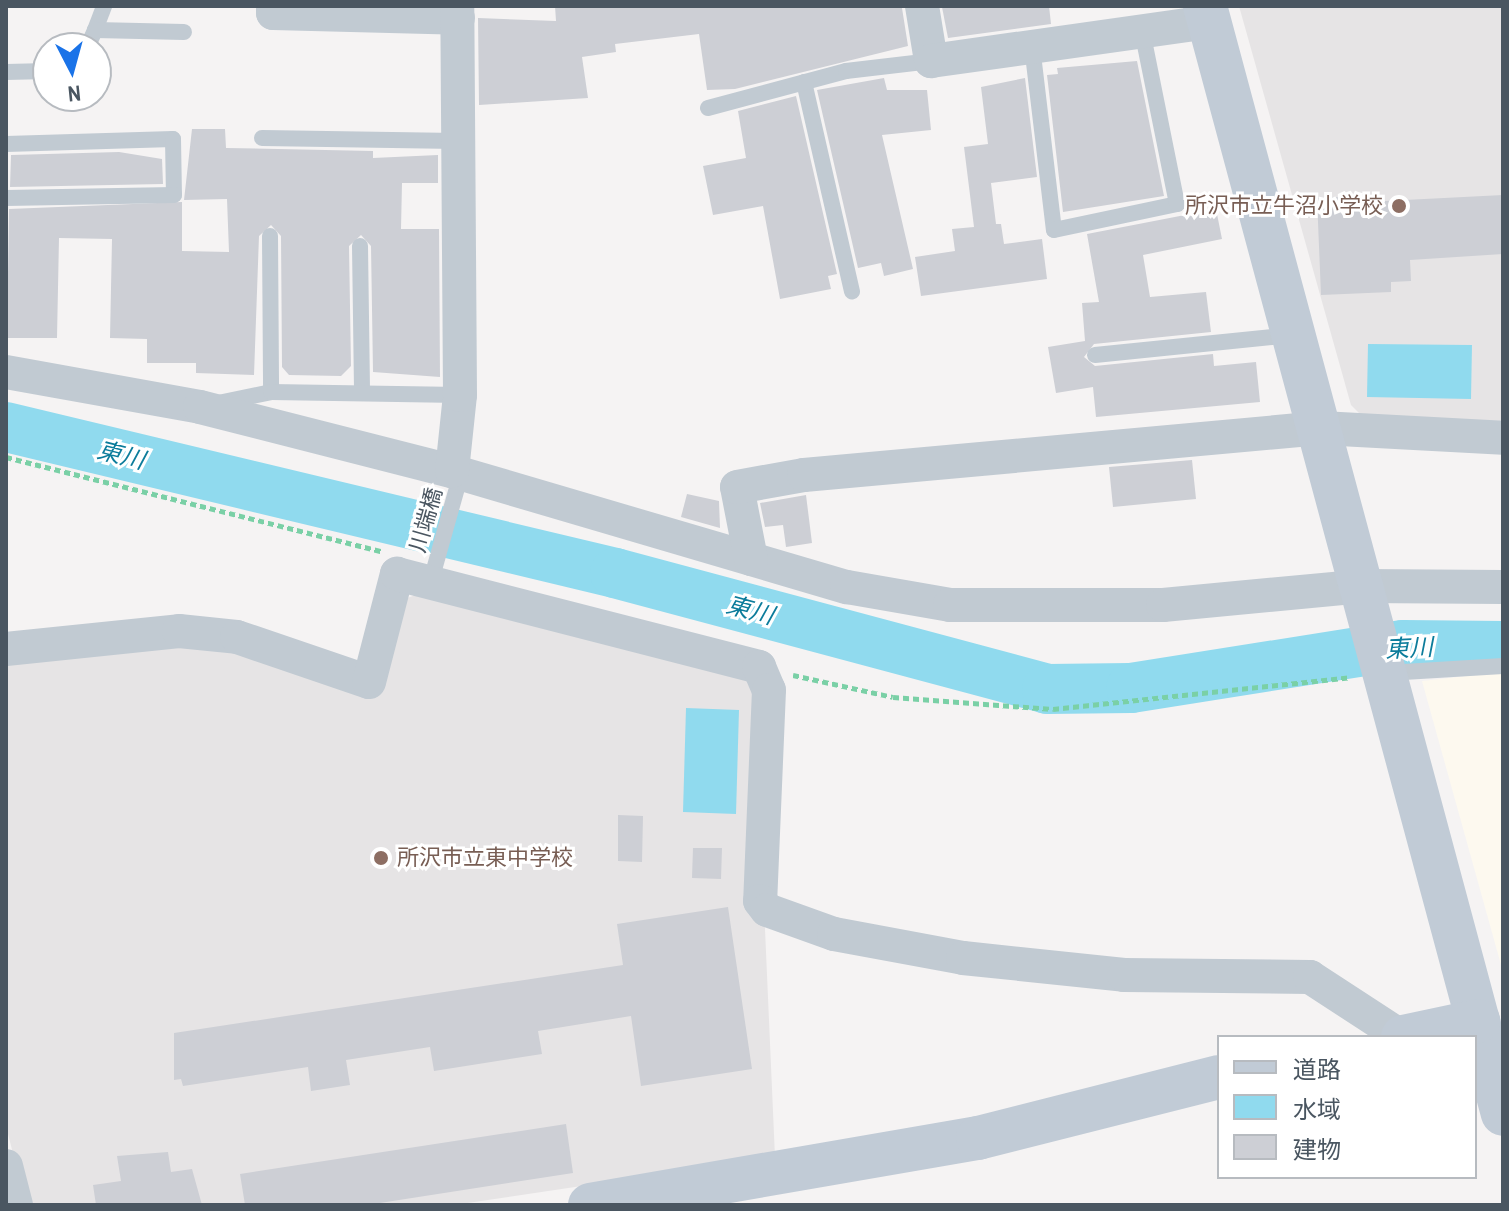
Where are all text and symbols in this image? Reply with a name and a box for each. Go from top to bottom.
north arrow [32,32,112,112]
text: N [66,78,82,109]
place label: 所沢市立牛沼小学校 [1185,193,1383,219]
marker: 所沢市立牛沼小学校 [1390,197,1408,215]
water label: 東川 [94,435,148,475]
street label: 川端橋 [404,485,448,555]
water label: 東川 [723,590,777,630]
water label: 東川 [1384,632,1434,664]
place label: 所沢市立東中学校 [397,845,573,871]
marker: 所沢市立東中学校 [372,849,390,867]
legend [1217,1035,1477,1179]
text: 道路 [1293,1053,1341,1085]
text: 水域 [1293,1093,1341,1125]
text: 建物 [1293,1133,1341,1165]

